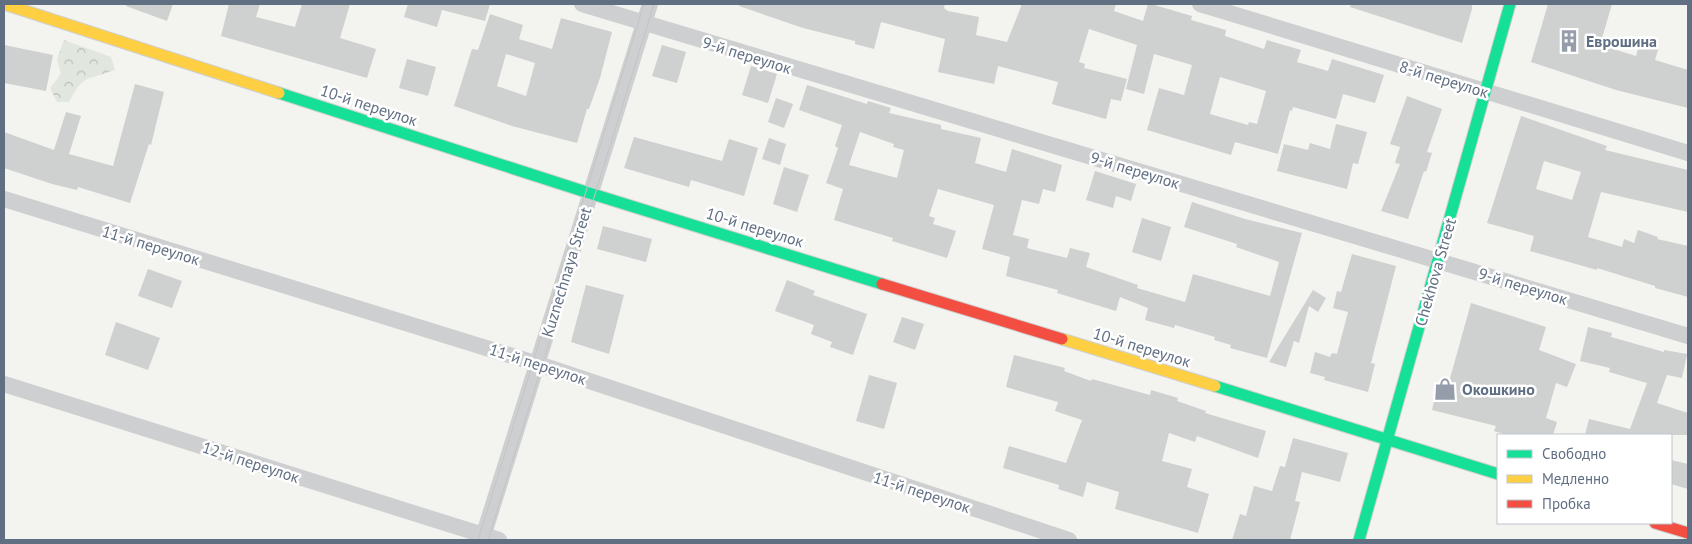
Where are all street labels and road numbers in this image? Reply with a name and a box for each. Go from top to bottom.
street label: 9-й переулок [700,32,794,78]
street label: 8-й переулок [1397,56,1491,102]
street label: 10-й переулок [318,80,420,130]
street label: 9-й переулок [1088,147,1182,193]
street label: 10-й переулок [704,203,807,251]
street label: Kuznechnaya Street [537,204,595,339]
street label: Chekhova Street [1410,215,1460,328]
street label: 11-й переулок [100,221,203,269]
street label: 9-й переулок [1476,263,1570,309]
street label: 10-й переулок [1091,323,1194,371]
street label: 11-й переулок [487,339,589,389]
street label: 12-й переулок [200,437,302,487]
street label: 11-й переулок [871,467,973,517]

